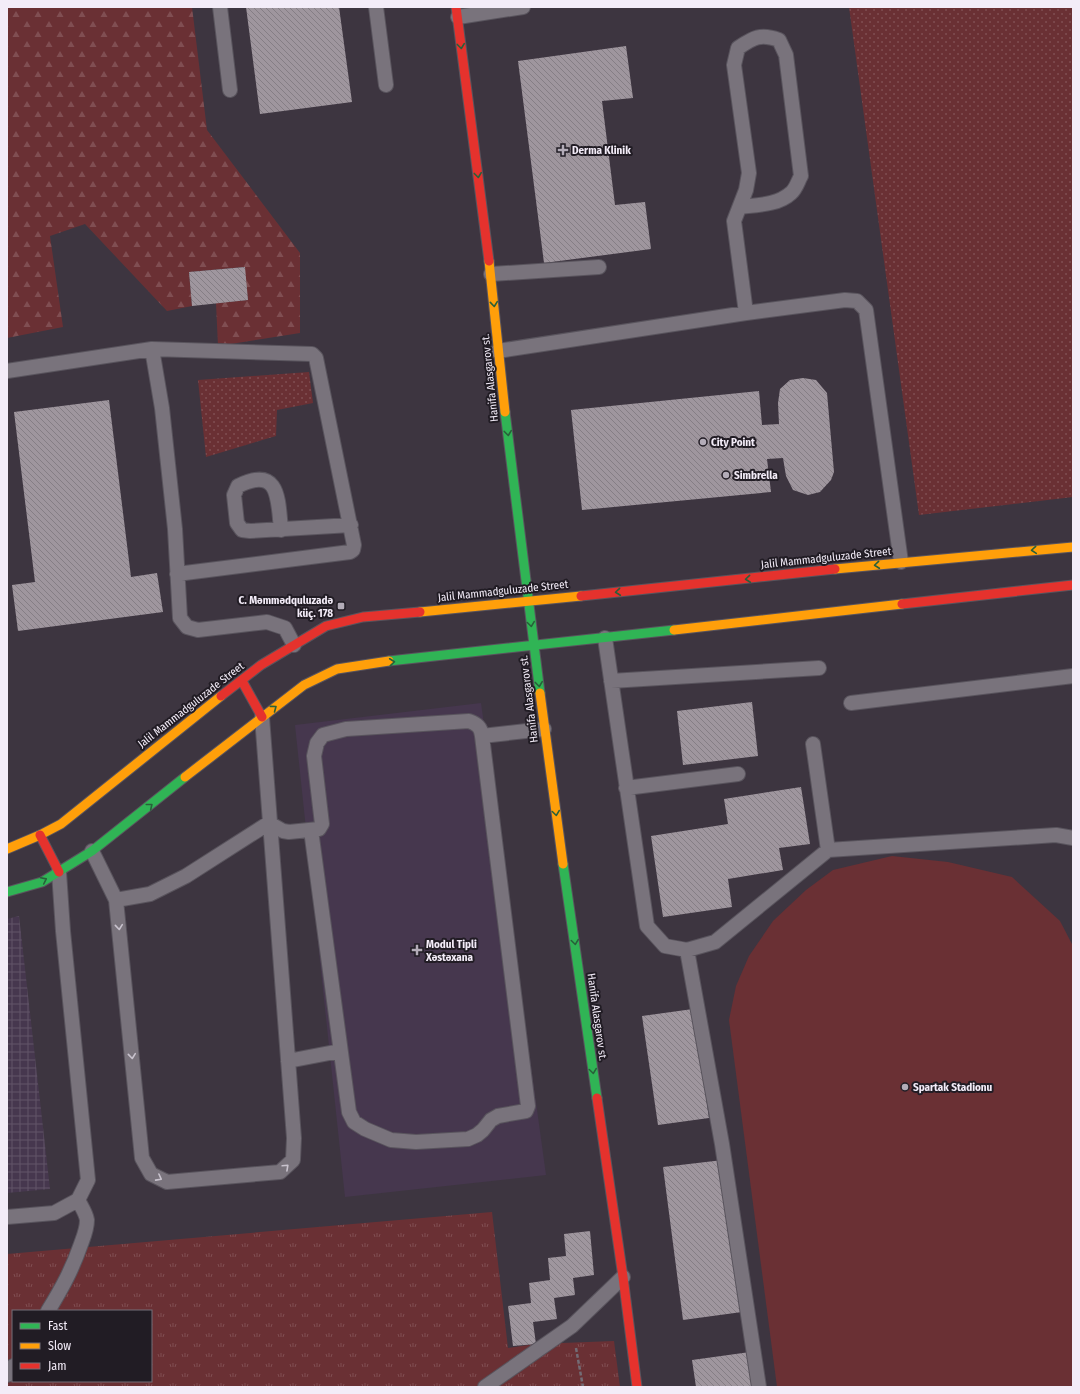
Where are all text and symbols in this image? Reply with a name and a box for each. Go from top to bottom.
one-way arrow [456,43,465,49]
marker: Derma Klinik [557,144,569,156]
place label: Derma Klinik [572,144,631,157]
one-way arrow [473,172,482,178]
one-way arrow [489,301,498,307]
street label: Hanifa Alasgarov st. [479,333,501,423]
one-way arrow [503,430,512,436]
place label: City Point [711,436,755,449]
marker: City Point [698,437,708,447]
place label: Simbrella [734,469,778,482]
marker: Simbrella [721,470,731,480]
street label: Jalil Mammadguluzade Street [760,545,892,571]
one-way arrow [1031,545,1037,554]
one-way arrow [874,560,880,569]
one-way arrow [745,574,751,583]
street label: Jalil Mammadguluzade Street [437,578,569,604]
one-way arrow [615,588,621,597]
place label: C. Məmmədquluzadə küç. 178 [239,594,333,620]
marker: C. Məmmədquluzadə küç. 178 [336,601,346,611]
one-way arrow [526,621,535,627]
street label: Hanifa Alasgarov st. [517,654,541,744]
one-way arrow [389,657,395,666]
street label: Jalil Mammadguluzade Street [135,659,247,750]
one-way arrow [534,681,543,687]
one-way arrow [269,705,276,712]
one-way arrow [145,803,152,810]
one-way arrow [551,810,560,816]
one-way arrow [40,877,47,885]
one-way arrow [114,924,123,930]
place label: Modul Tipli Xəstəxana [425,938,477,964]
one-way arrow [570,939,579,945]
marker: Modul Tipli Xəstəxana [411,944,423,956]
street label: Hanifa Alasgarov st. [584,972,610,1062]
one-way arrow [127,1053,136,1059]
one-way arrow [588,1068,597,1074]
place label: Spartak Stadionu [913,1081,993,1094]
marker: Spartak Stadionu [900,1082,910,1092]
one-way arrow [281,1165,288,1172]
one-way arrow [155,1173,162,1181]
legend [12,1310,152,1382]
text: Fast [48,1319,67,1333]
text: Slow [48,1339,71,1353]
text: Jam [48,1359,66,1373]

